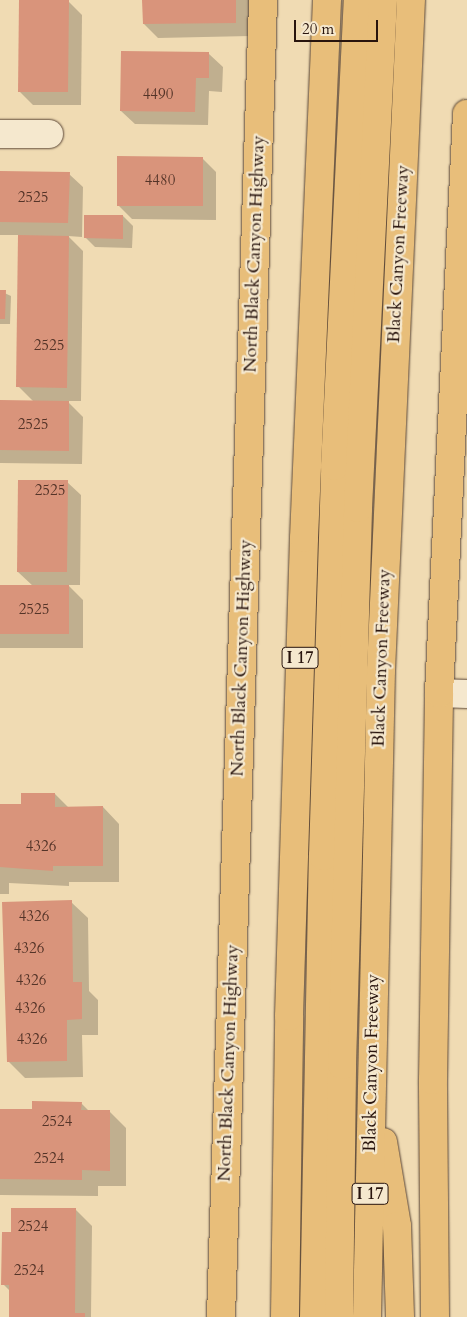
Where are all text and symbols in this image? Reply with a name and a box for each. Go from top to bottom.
scale bar [297,10,381,42]
text: 20 m [302,19,334,39]
house number: 4490 [143,86,173,104]
street label: North Black Canyon Highway [240,135,270,373]
street label: Black Canyon Freeway [384,164,414,344]
house number: 4480 [145,172,175,190]
house number: 2525 [18,189,48,207]
house number: 2525 [34,337,64,355]
house number: 2525 [18,416,48,434]
house number: 2525 [35,482,65,500]
street label: North Black Canyon Highway [227,539,257,777]
street label: Black Canyon Freeway [368,569,396,747]
house number: 2525 [19,601,49,619]
road number: I 17 [281,644,319,671]
house number: 4326 [26,838,56,856]
house number: 4326 [19,908,49,926]
house number: 4326 [14,940,44,958]
street label: North Black Canyon Highway [214,944,244,1182]
house number: 4326 [16,972,46,990]
street label: Black Canyon Freeway [360,974,384,1152]
house number: 4326 [15,1000,45,1018]
house number: 4326 [17,1031,47,1049]
house number: 2524 [42,1113,72,1131]
house number: 2524 [34,1150,64,1168]
road number: I 17 [351,1180,389,1208]
house number: 2524 [18,1218,48,1236]
house number: 2524 [14,1262,44,1280]

